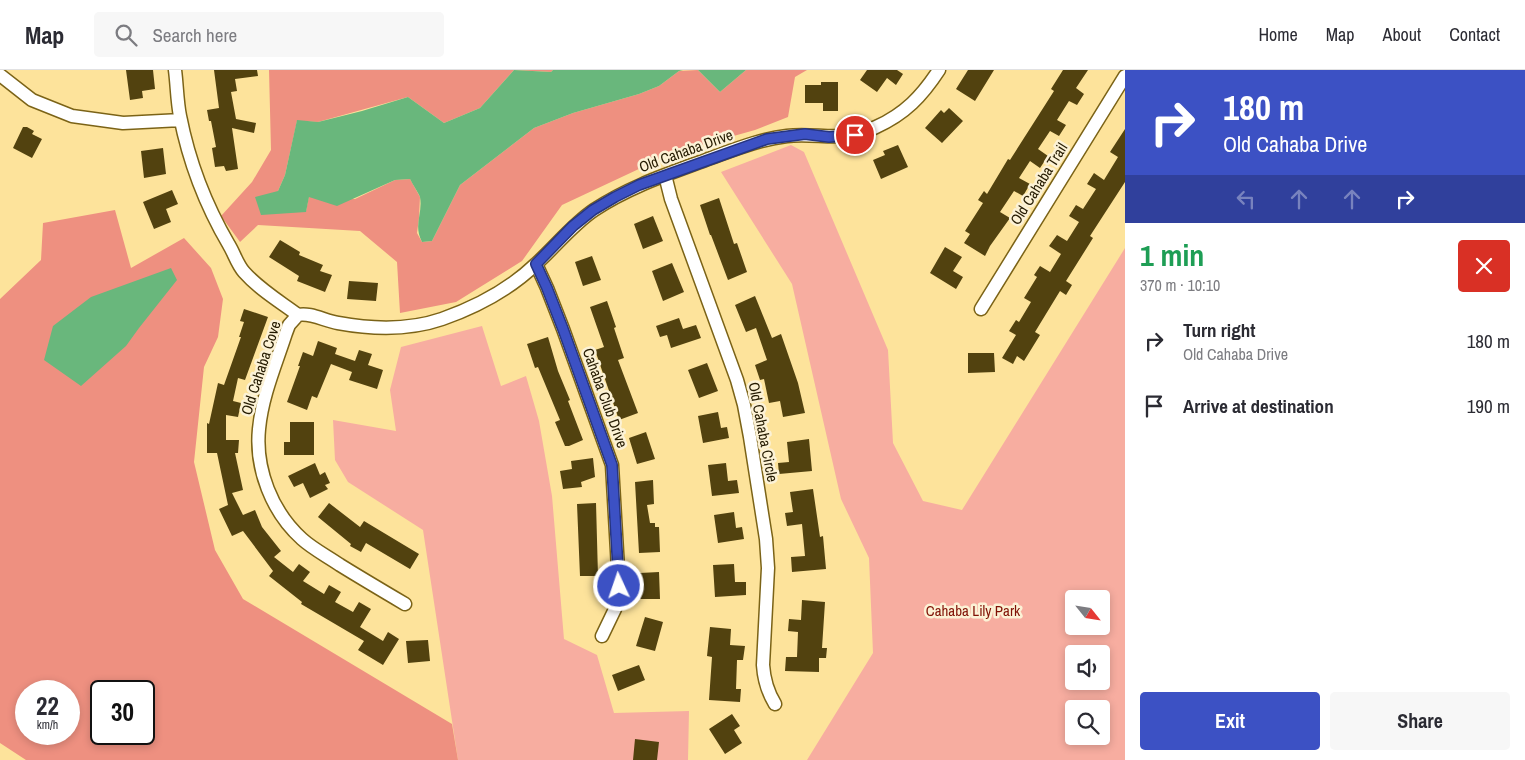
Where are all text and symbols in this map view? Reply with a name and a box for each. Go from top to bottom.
search box [94,12,444,57]
text: Map [25,19,64,51]
icon: search [112,21,140,49]
text: Search here [152,22,237,48]
text: Home [1258,22,1298,47]
text: Map [1326,22,1355,47]
text: About [1383,22,1421,47]
text: Contact [1449,22,1500,47]
text: 180 m [1223,84,1304,131]
icon: right [1140,90,1205,155]
pin [834,114,876,156]
icon: arrive [841,121,869,149]
street label: Old Cahaba Drive [636,124,736,177]
text: Old Cahaba Drive [1223,129,1367,159]
street label: Old Cahaba Trail [1005,139,1072,229]
icon: left [1232,185,1260,213]
icon: ahead [1285,185,1313,213]
icon: ahead [1338,185,1366,213]
icon: right [1391,185,1419,213]
text: 1 min [1140,235,1204,275]
button: close [1458,240,1510,292]
text: 370 m · 10:10 [1140,274,1220,296]
text: Turn right [1183,317,1255,343]
street label: Old Cahaba Cove [235,318,286,418]
icon: right [1140,327,1168,355]
text: 180 m [1467,328,1510,354]
text: Old Cahaba Drive [1183,343,1288,365]
street label: Cahaba Club Drive [578,345,633,451]
street label: Old Cahaba Circle [744,380,783,484]
icon: arrive [1140,392,1168,420]
text: Arrive at destination [1183,393,1334,419]
text: 190 m [1467,393,1510,419]
position arrow [592,559,644,611]
north arrow [1065,590,1110,635]
map controls [1065,590,1110,745]
park label: Cahaba Lily Park [926,600,1021,621]
button: sound [1065,645,1110,690]
speed limit sign: 30 [90,680,155,745]
text: 22 [36,689,59,723]
button: Exit [1140,692,1320,750]
button: Share [1330,692,1510,750]
button: search [1065,700,1110,745]
text: km/h [37,717,58,733]

